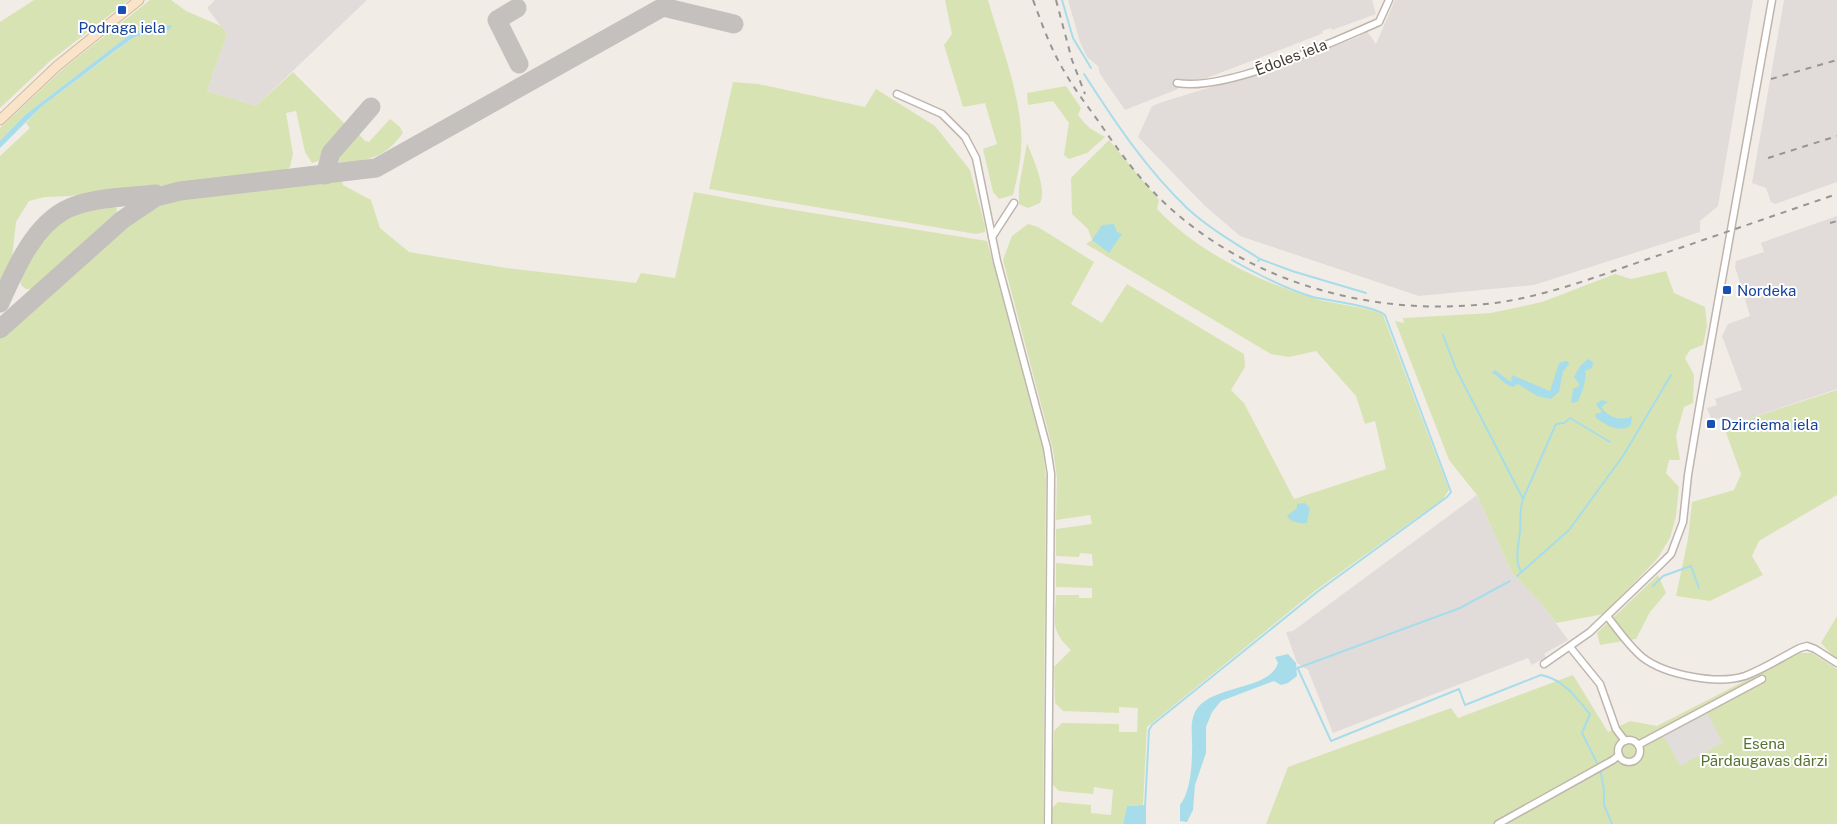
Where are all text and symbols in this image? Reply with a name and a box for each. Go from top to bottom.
marker: Podraga iela [116,4,128,16]
place label: Podraga iela [79,19,165,36]
street label: Ēdoles iela [1253,36,1329,78]
place label: Nordeka [1737,282,1796,299]
marker: Nordeka [1721,284,1733,296]
place label: Dzirciema iela [1721,416,1818,433]
marker: Dzirciema iela [1705,418,1717,430]
park label: Esena Pārdaugavas dārzi [1700,735,1828,769]

